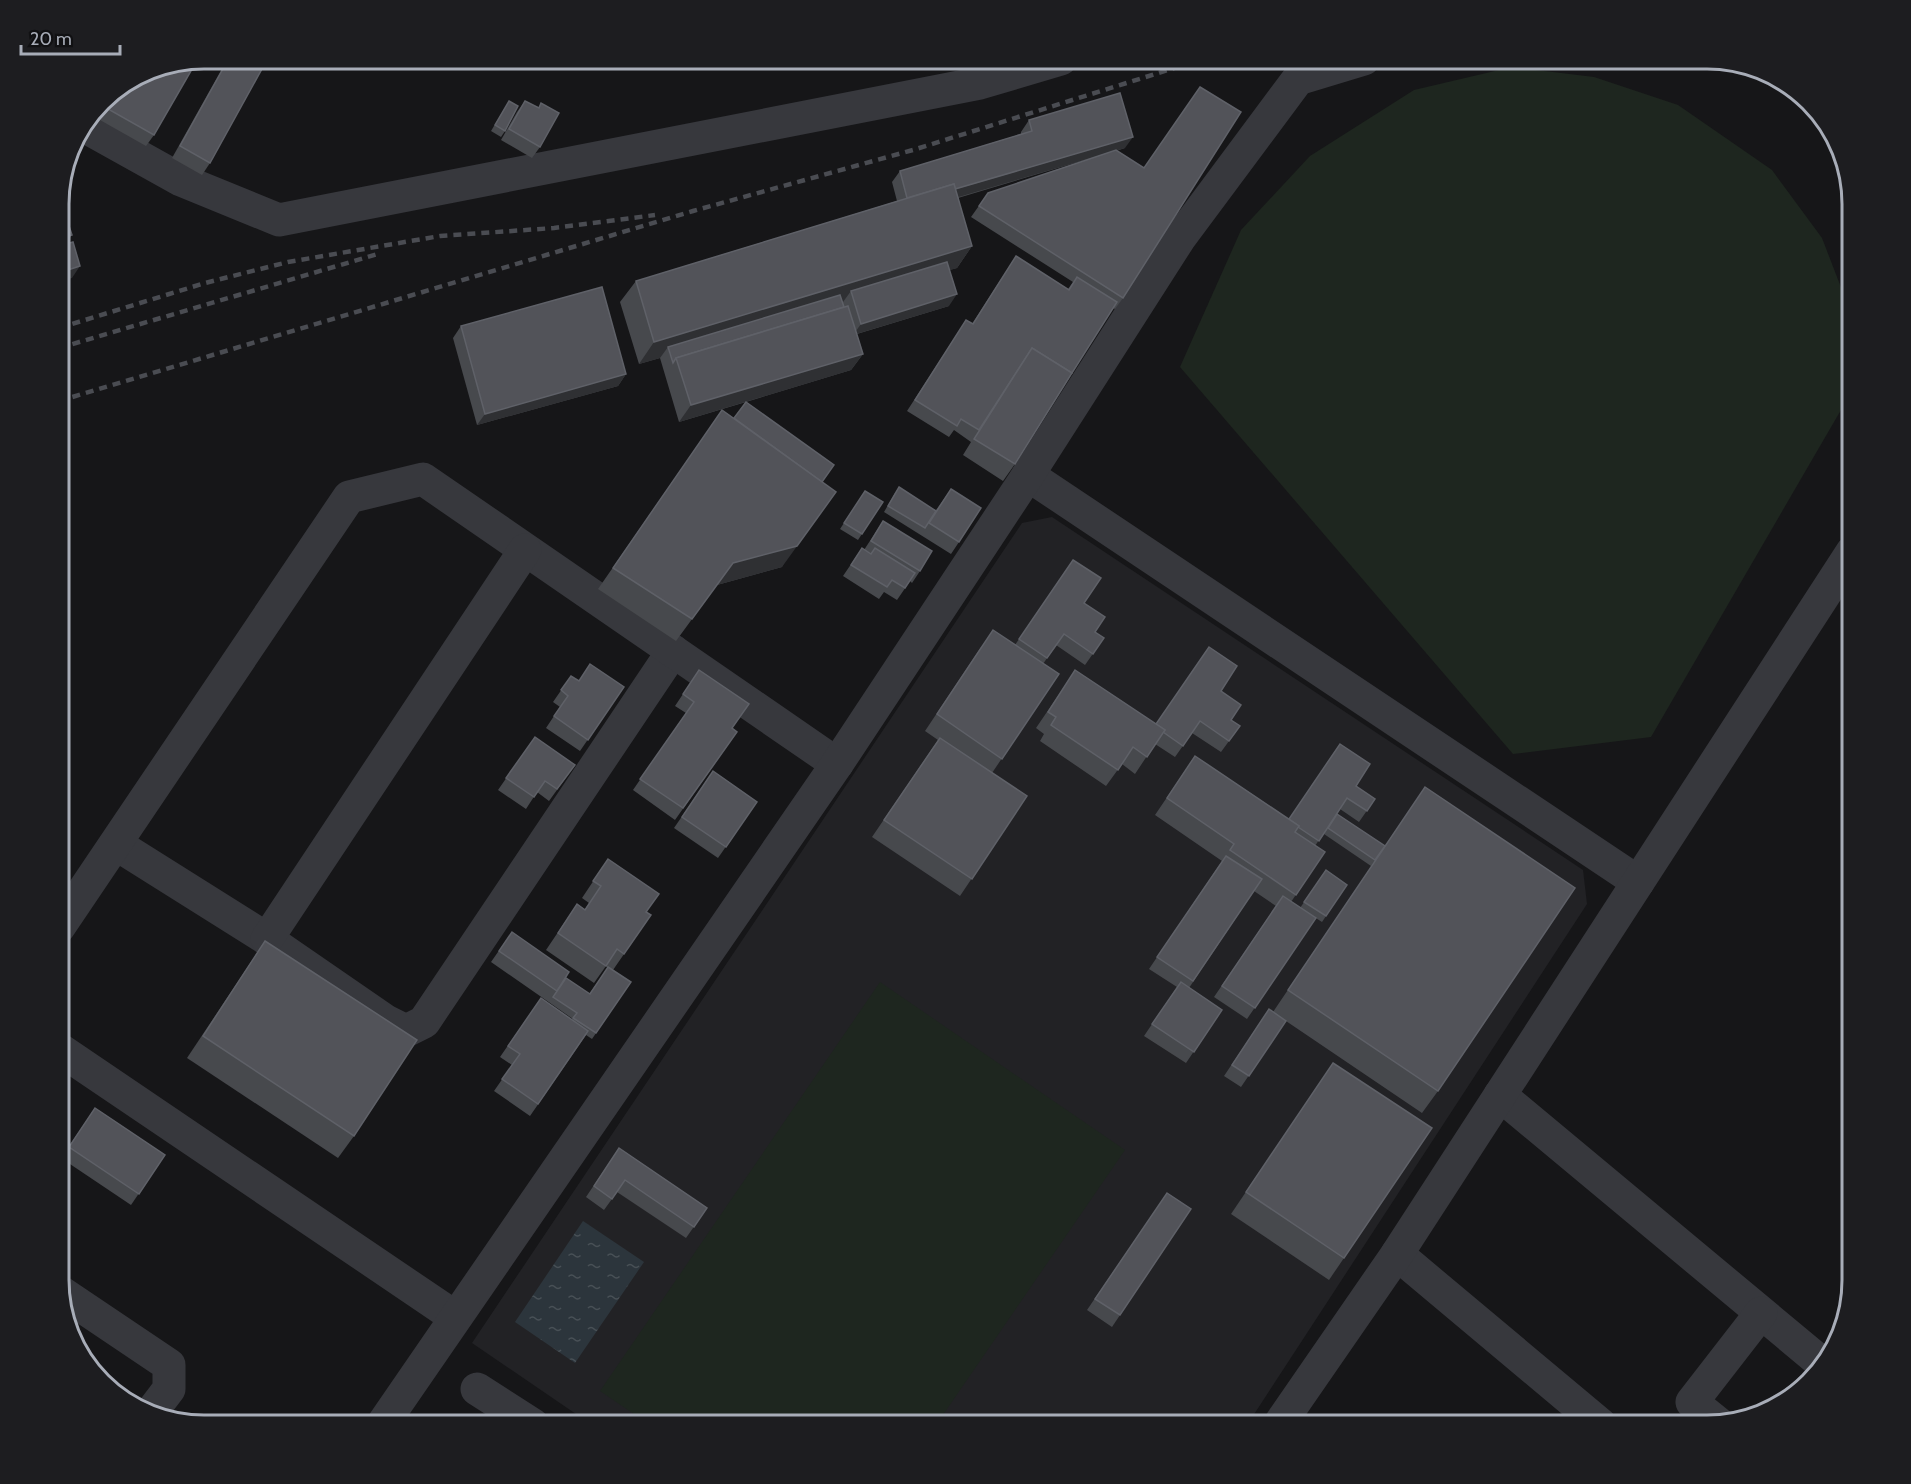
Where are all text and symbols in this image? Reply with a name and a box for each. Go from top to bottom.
scale bar [21,18,120,56]
text: 20 m [30,28,72,50]

